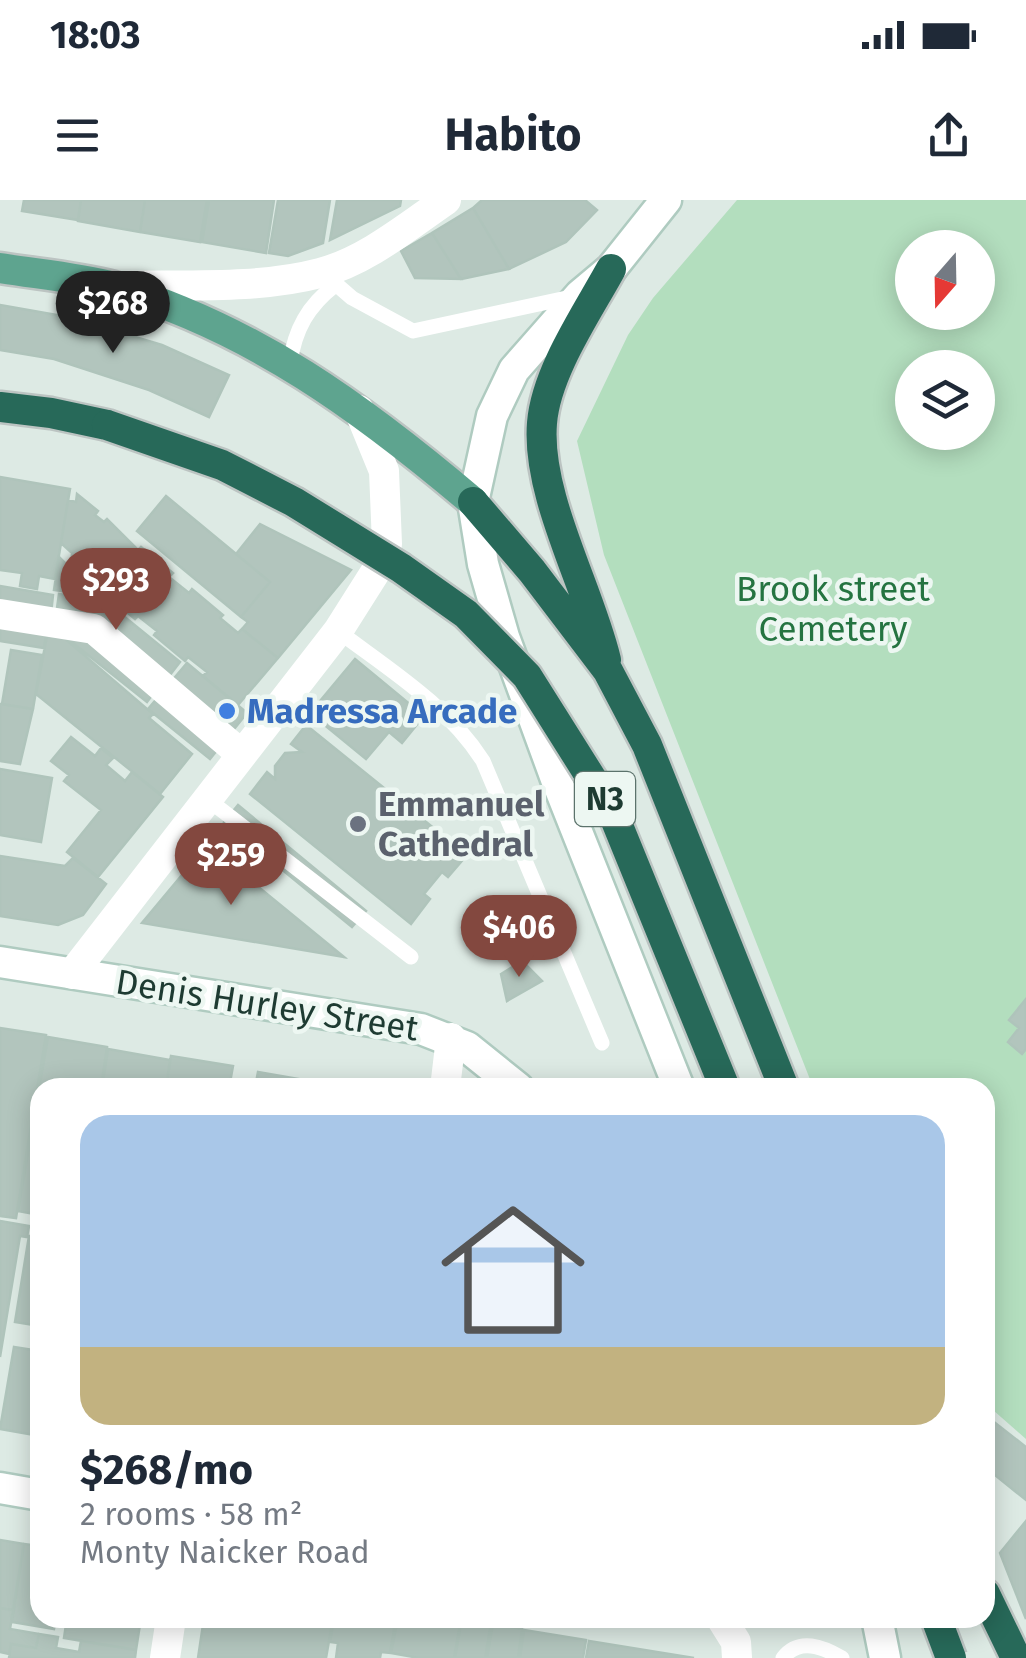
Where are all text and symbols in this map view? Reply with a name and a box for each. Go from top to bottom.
text: 18:03 [50,12,140,58]
icon: menu [50,108,105,163]
text: Habito [444,108,582,162]
icon: share [921,108,976,163]
north arrow [895,230,995,330]
map controls [895,230,995,450]
pin: $268 [54,271,172,356]
text: $268 [78,284,148,322]
button: layers [895,350,995,450]
pin: $293 [57,548,175,633]
text: $293 [82,561,150,599]
park label: Brook street Cemetery [736,568,930,650]
place label: Madressa Arcade [247,690,517,732]
marker: Madressa Arcade [216,700,238,722]
road number: N3 [575,772,635,826]
place label: Emmanuel Cathedral [378,783,545,865]
marker: Emmanuel Cathedral [347,813,369,835]
pin: $259 [172,823,290,908]
text: $259 [197,836,265,874]
pin: $406 [460,895,578,980]
text: $406 [483,908,555,946]
street label: Denis Hurley Street [113,960,422,1050]
icon: home [423,1180,603,1360]
text: $268/mo [80,1445,253,1495]
text: 2 rooms · 58 m² [80,1495,302,1533]
text: Monty Naicker Road [80,1533,370,1571]

